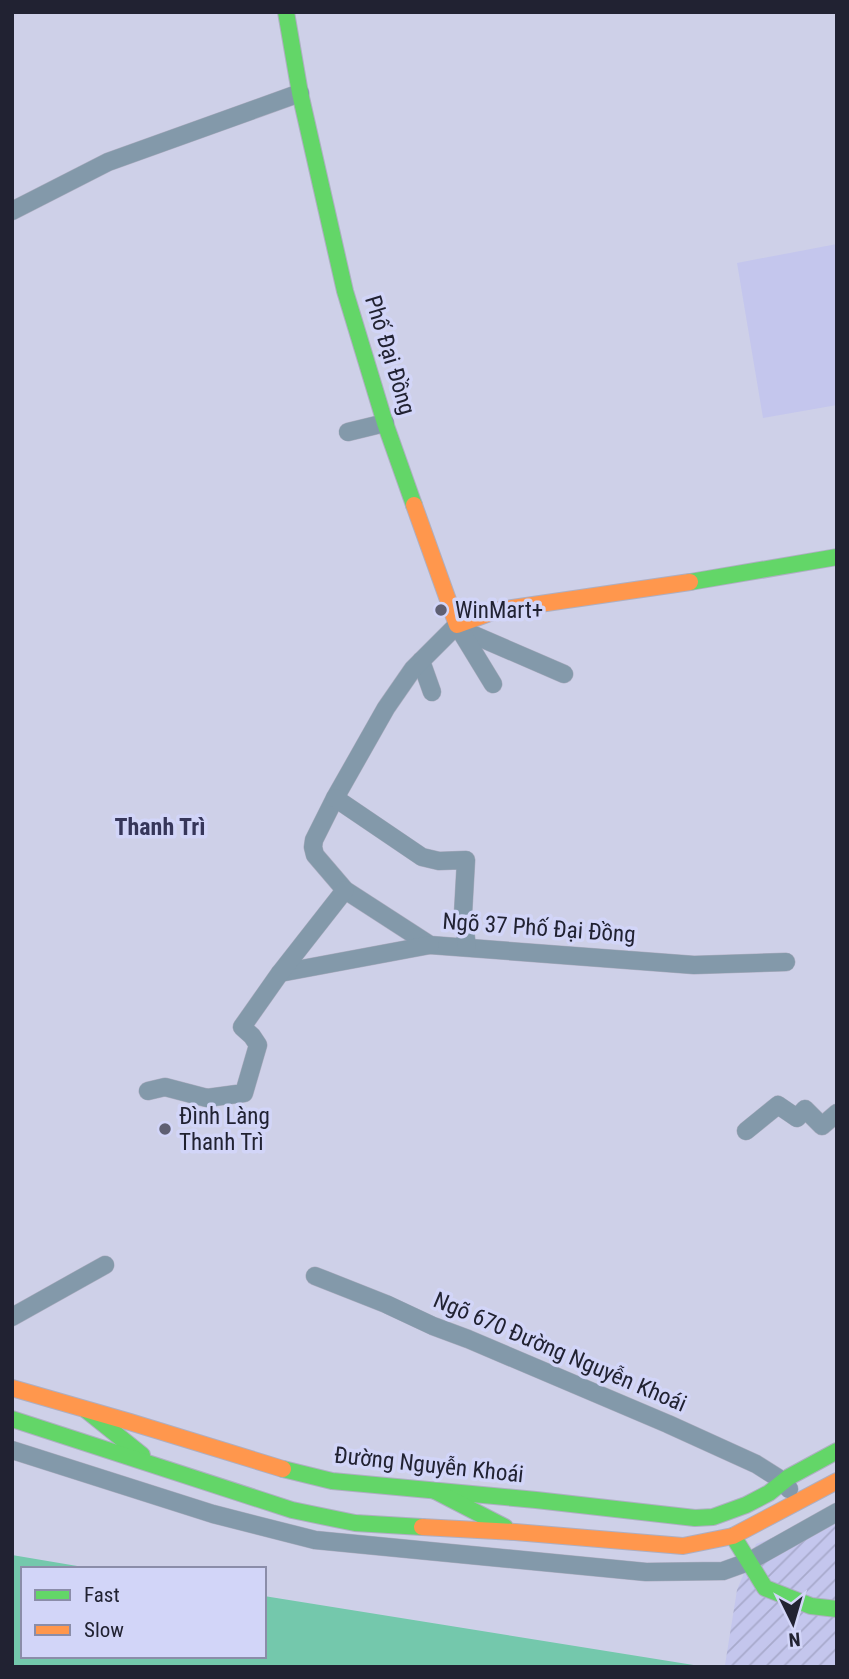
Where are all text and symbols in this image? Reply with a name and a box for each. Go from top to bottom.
street label: Phố Đại Đồng [359,292,421,418]
place label: WinMart+ [455,597,543,624]
marker: WinMart+ [433,602,449,618]
district label: Thanh Trì [114,813,206,841]
street label: Ngõ 37 Phố Đại Đồng [441,908,637,948]
place label: Đình Làng Thanh Trì [179,1103,270,1156]
marker: Đình Làng Thanh Trì [157,1121,173,1137]
street label: Ngõ 670 Đường Nguyễn Khoái [430,1286,690,1418]
street label: Đường Nguyễn Khoái [333,1442,525,1488]
legend [21,1567,266,1658]
text: Fast [84,1583,120,1607]
north arrow [758,1588,828,1658]
text: Slow [84,1618,124,1642]
text: N [788,1627,801,1651]

